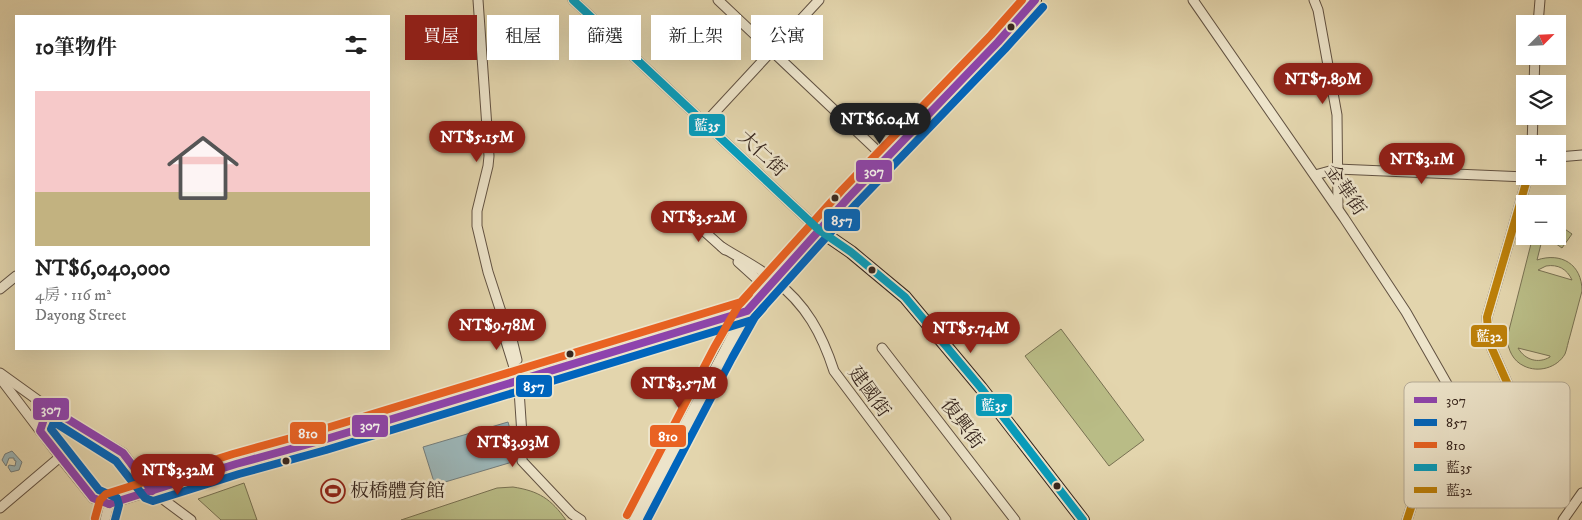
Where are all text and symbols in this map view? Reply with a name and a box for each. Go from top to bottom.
chip: 買屋 [405,15,477,60]
chip: 租屋 [487,15,559,60]
chip: 篩選 [569,15,641,60]
chip: 新上架 [651,15,741,60]
chip: 公寓 [751,15,823,60]
north arrow [1516,15,1566,65]
map controls [1516,15,1566,245]
unlabelled marker [1006,22,1016,32]
icon: filters [342,31,370,59]
text: 10筆物件 [35,35,117,61]
pin: NT$7.89M [1271,62,1375,105]
text: NT$7.89M [1285,69,1361,89]
button: layers [1516,75,1566,125]
pin: NT$6.04M [828,102,932,145]
text: NT$6.04M [841,109,919,129]
line badge: 藍35 [688,113,726,137]
text: 藍35 [694,117,720,135]
pin: NT$5.15M [425,120,529,163]
icon: home [158,123,248,213]
street label: 大仁街 [733,126,791,182]
text: NT$5.15M [440,127,514,147]
button: + [1516,135,1566,185]
pin: NT$3.1M [1376,142,1468,185]
text: NT$3.1M [1390,149,1454,169]
line badge: 307 [855,159,893,183]
street label: 金華街 [1320,160,1370,220]
text: 307 [864,163,884,181]
unlabelled marker [830,193,840,203]
button: − [1516,195,1566,245]
pin: NT$3.52M [647,200,751,243]
text: NT$3.52M [662,207,736,227]
line badge: 857 [823,208,861,232]
text: 857 [831,212,853,230]
text: NT$6,040,000 [35,256,170,282]
unlabelled marker [867,265,877,275]
text: 4房 · 116 m² [35,285,111,305]
text: Dayong Street [35,305,126,325]
pin: NT$9.78M [445,308,549,351]
pin: NT$5.74M [919,312,1023,354]
text: NT$9.78M [459,315,535,335]
text: NT$5.74M [933,318,1009,338]
line badge: 藍32 [1470,324,1508,348]
text: 藍32 [1476,328,1503,346]
unlabelled marker [565,349,575,359]
street label: 建國街 [843,362,895,422]
pin: NT$3.57M [627,366,731,409]
text: NT$3.57M [642,373,716,393]
line badge: 857 [515,374,553,398]
text: 857 [523,378,545,396]
legend [1404,382,1570,508]
text: 307 [1446,392,1466,410]
line badge: 藍35 [975,393,1013,417]
street label: 復興街 [936,394,988,454]
line badge: 307 [32,397,70,421]
text: 藍35 [981,397,1007,415]
text: 307 [41,401,61,419]
line badge: 307 [351,414,389,438]
text: 857 [1446,414,1467,432]
text: 307 [360,417,380,435]
line badge: 810 [289,421,327,445]
line badge: 810 [649,424,687,448]
text: 810 [298,425,318,443]
pin: NT$3.93M [461,426,565,468]
text: 810 [658,428,678,446]
text: NT$3.93M [477,432,549,452]
text: 810 [1446,437,1466,455]
pin: NT$3.32M [126,454,230,496]
unlabelled marker [281,456,291,466]
text: 藍35 [1446,459,1472,477]
text: NT$3.32M [142,460,214,480]
sports icon: 板橋體育館 [320,478,346,504]
place label: 板橋體育館 [350,480,445,503]
unlabelled marker [1052,481,1062,491]
text: 藍32 [1446,482,1472,500]

